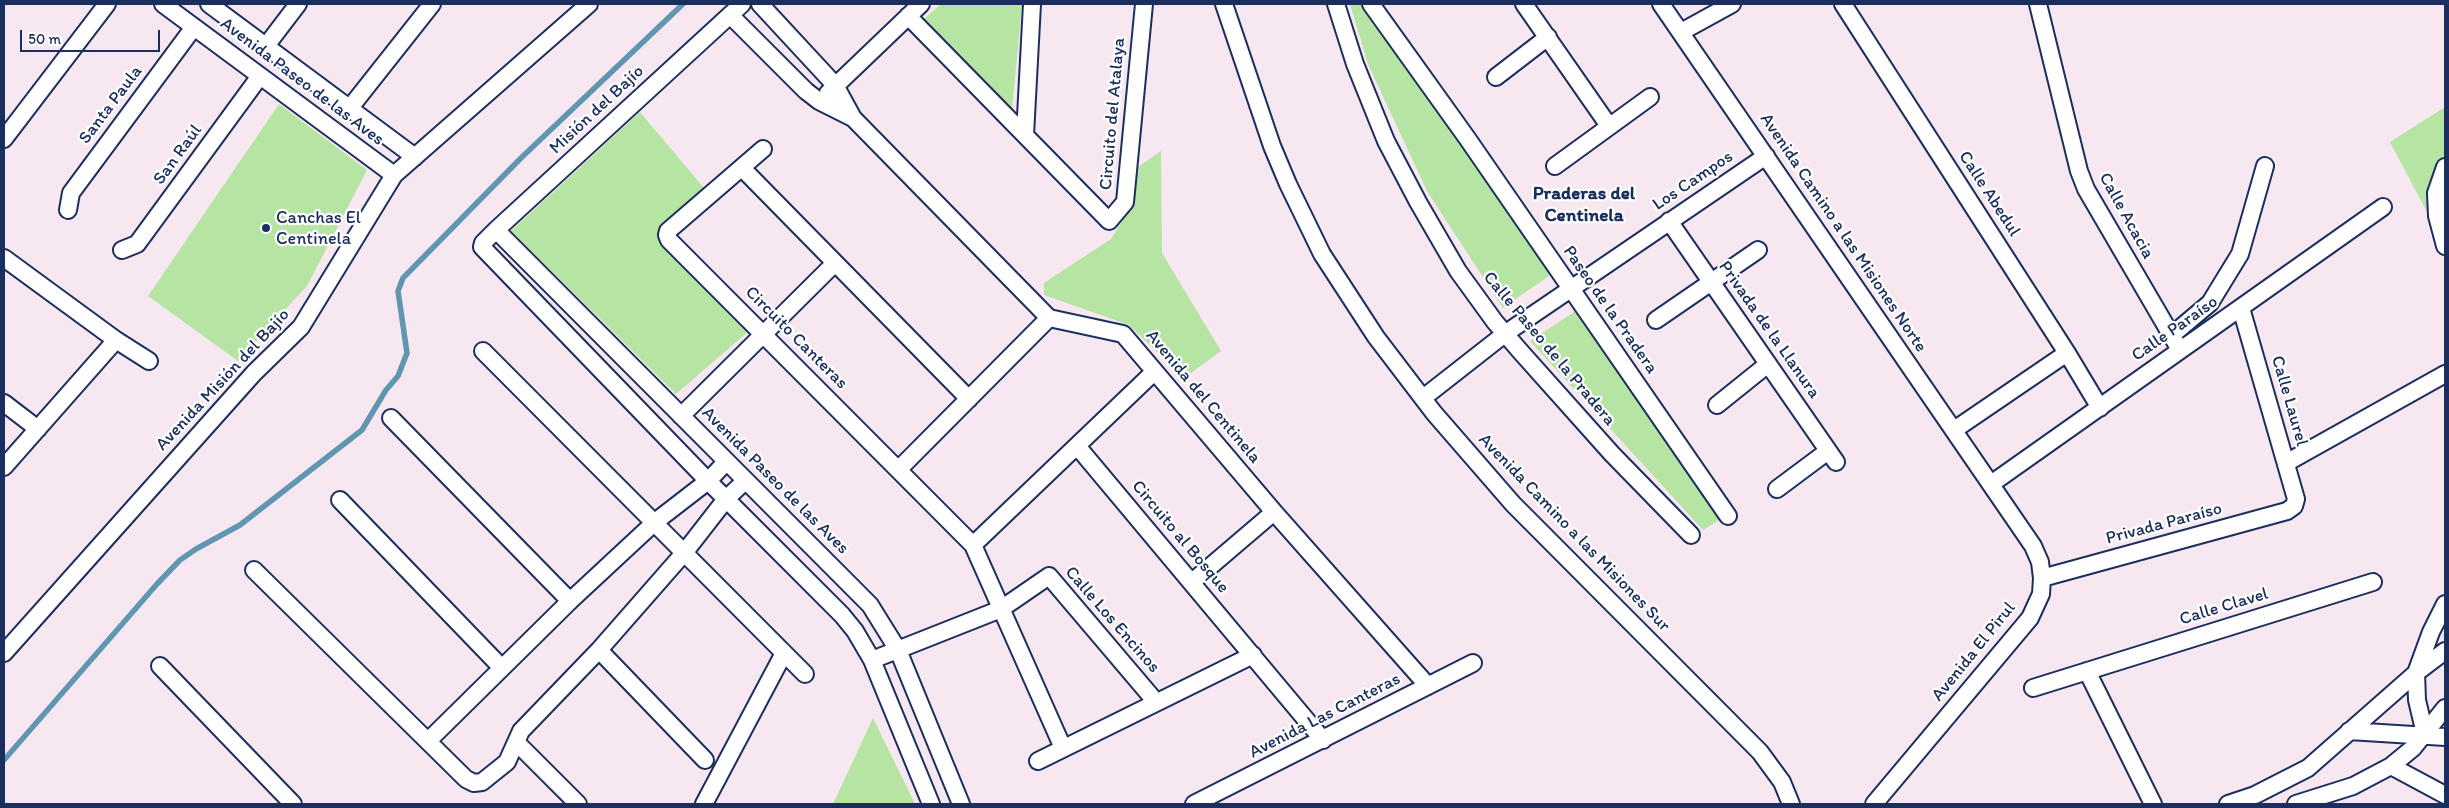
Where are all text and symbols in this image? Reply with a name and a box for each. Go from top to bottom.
street label: Avenida Paseo de las Aves [216,13,388,151]
scale bar [22,20,162,52]
text: 50 m [28,30,61,48]
street label: Circuito del Atalaya [1096,37,1130,191]
street label: Misión del Bajío [545,61,649,159]
street label: Santa Paula [74,62,148,148]
street label: Avenida Camino a las Misiones Norte [1755,109,1931,357]
street label: San Raúl [149,121,207,189]
street label: Los Campos [1649,146,1737,216]
street label: Calle Abedul [1953,147,2025,241]
street label: Calle Acacia [2093,169,2159,263]
district label: Praderas del Centinela [1533,183,1635,227]
place label: Canchas El Centinela [276,207,361,250]
marker: Canchas El Centinela [260,222,272,234]
street label: Paseo de la Pradera [1558,242,1662,378]
street label: Privada de la Llanura [1713,257,1825,403]
street label: Calle Paseo de la Pradera [1478,267,1620,431]
street label: Circuito Canteras [740,282,852,394]
street label: Calle Paraíso [2128,291,2222,367]
street label: Avenida Misión del Bajío [151,304,295,456]
street label: Avenida del Centinela [1141,326,1265,468]
street label: Calle Laurel [2266,353,2312,449]
street label: Avenida Paseo de las Aves [697,403,853,559]
street label: Avenida Camino a las Misiones Sur [1473,429,1675,637]
street label: Circuito al Bosque [1126,476,1234,598]
street label: Privada Paraíso [2104,498,2224,550]
street label: Calle Los Encinos [1060,562,1164,678]
street label: Calle Clavel [2177,583,2271,631]
street label: Avenida El Pirul [1927,598,2021,706]
street label: Avenida Las Canteras [1246,668,1404,764]

